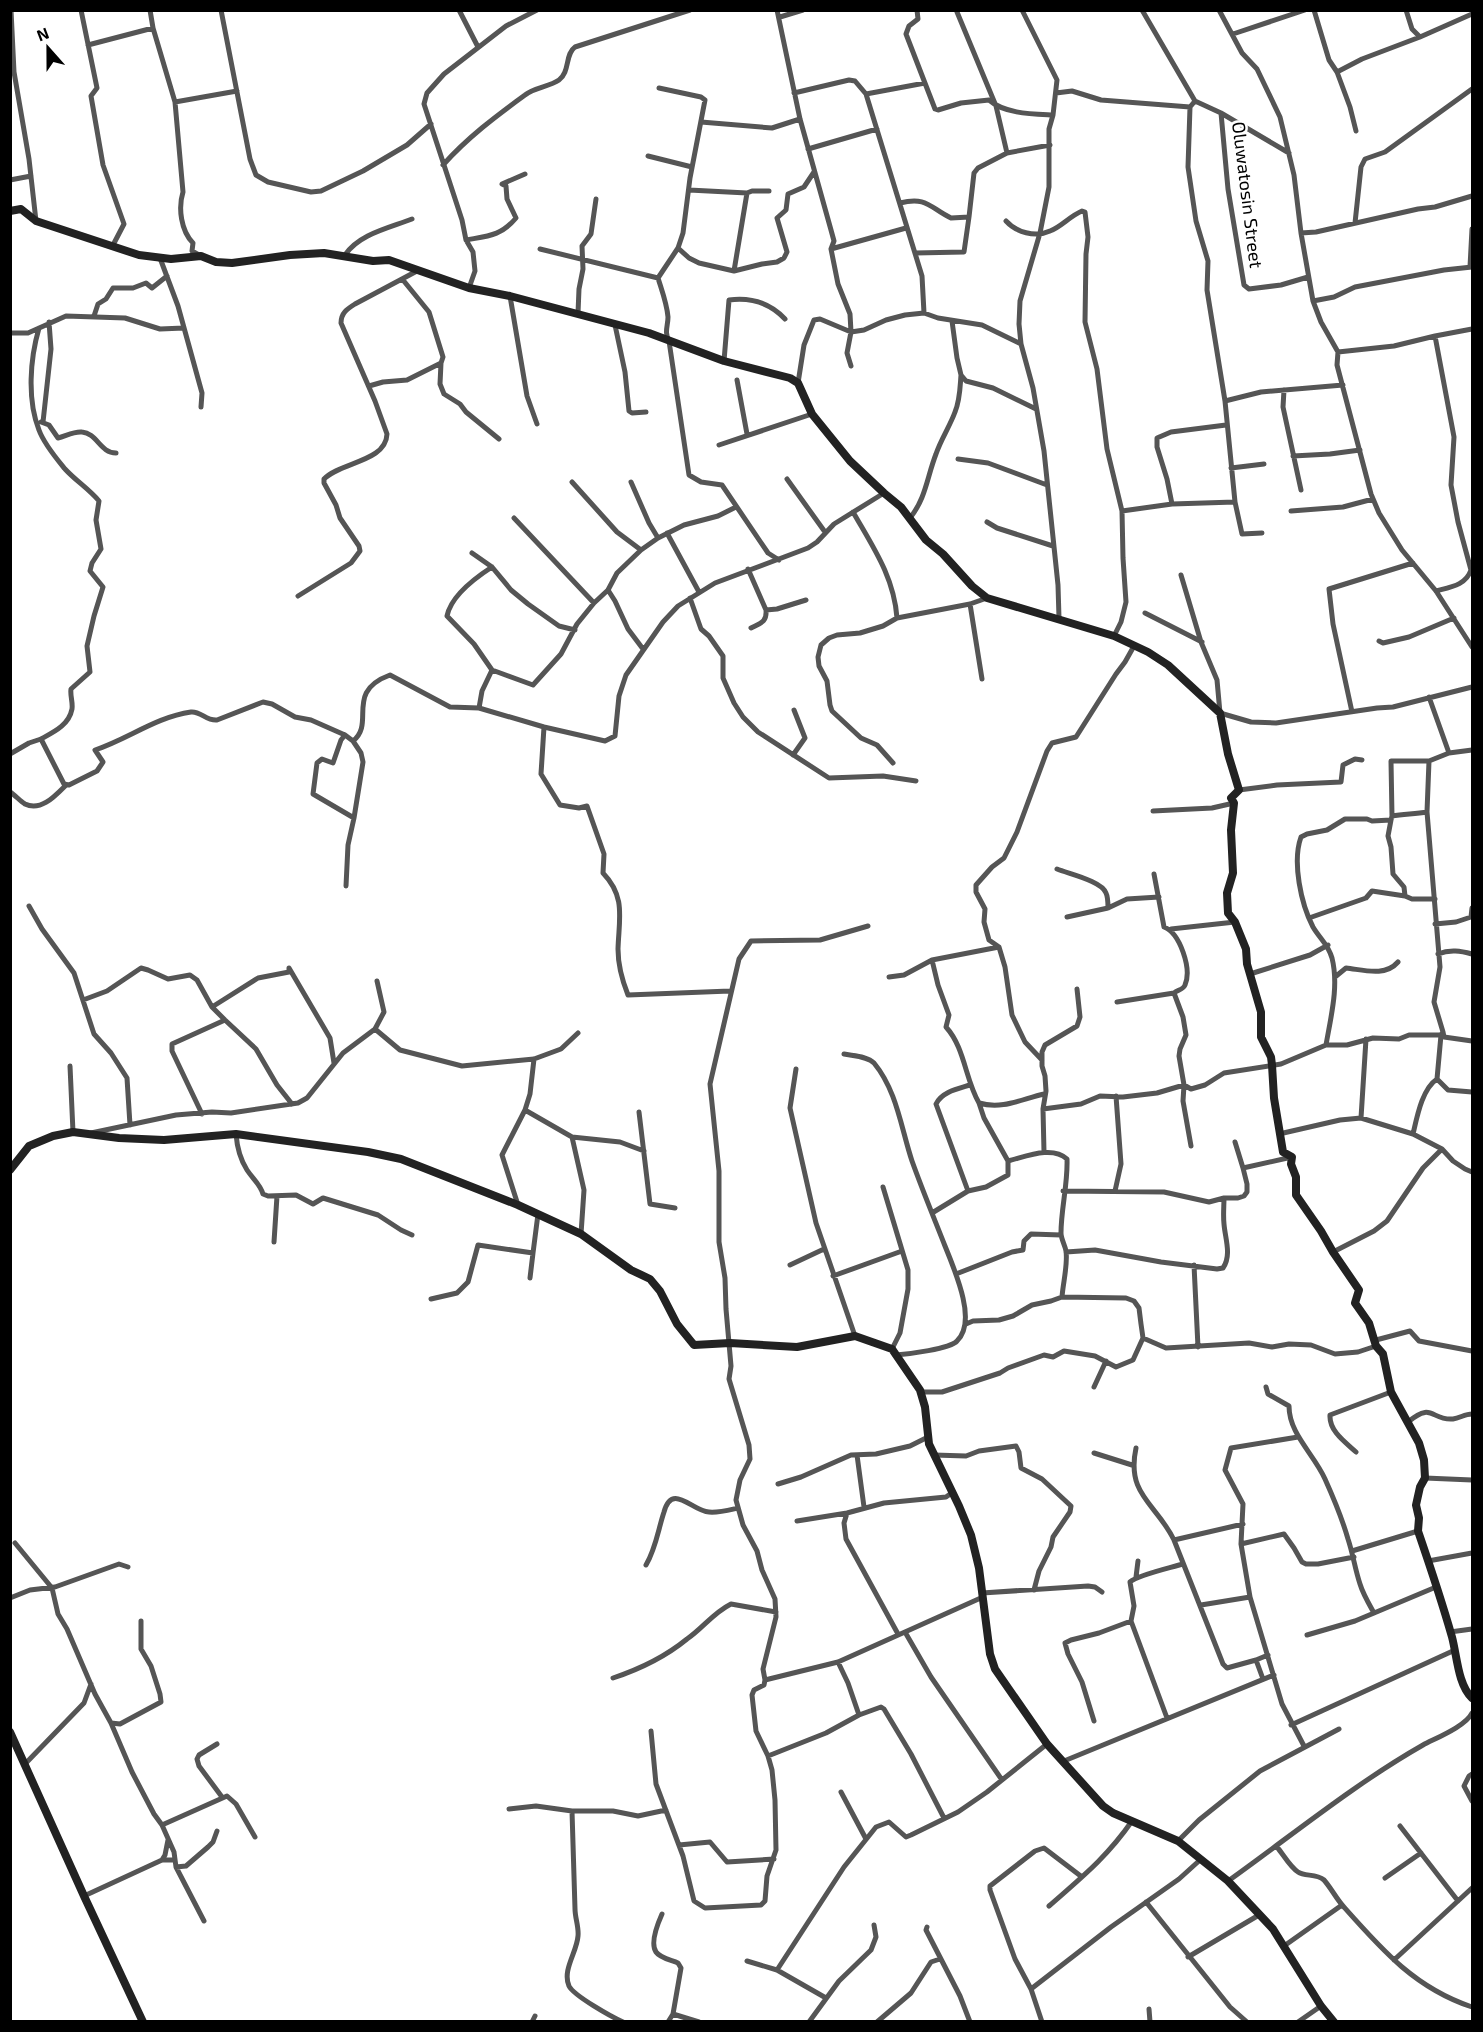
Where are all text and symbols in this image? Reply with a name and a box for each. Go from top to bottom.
north arrow [18,18,78,78]
text: N [34,23,51,44]
street label: Oluwatosin Street [1228,120,1268,270]

